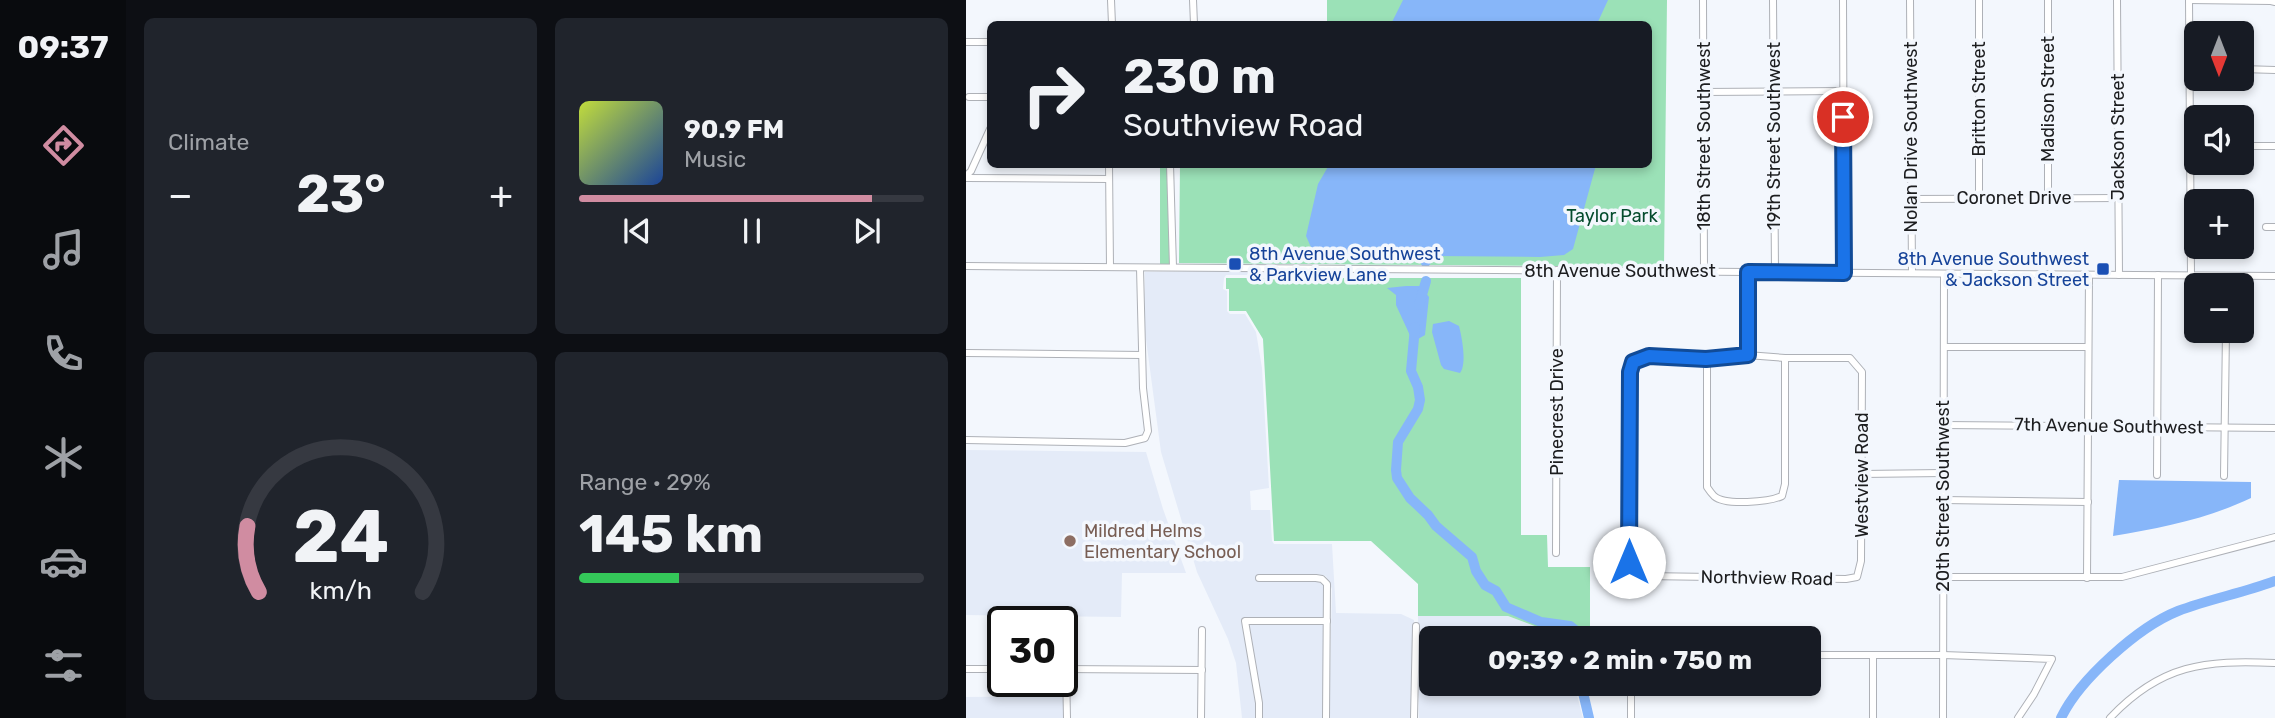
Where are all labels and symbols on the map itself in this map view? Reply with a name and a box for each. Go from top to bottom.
north arrow [2184,21,2254,91]
street label: Madison Street [2037,36,2059,162]
street label: 18th Street Southwest [1693,42,1715,230]
street label: 19th Street Southwest [1763,42,1785,230]
street label: Nolan Drive Southwest [1900,42,1922,232]
street label: Britton Street [1968,42,1990,156]
street label: Jackson Street [2107,73,2129,201]
pin [1813,87,1873,147]
street label: Coronet Drive [1956,187,2072,209]
park label: Taylor Park [1566,205,1658,227]
place label: 8th Avenue Southwest & Parkview Lane [1249,243,1441,286]
place label: 8th Avenue Southwest & Jackson Street [1897,248,2089,291]
marker: 8th Avenue Southwest & Parkview Lane [1227,256,1243,272]
street label: 8th Avenue Southwest [1524,260,1716,282]
marker: 8th Avenue Southwest & Jackson Street [2095,261,2111,277]
street label: Pinecrest Drive [1546,348,1568,476]
street label: 20th Street Southwest [1932,400,1954,592]
street label: Westview Road [1851,412,1873,538]
street label: 7th Avenue Southwest [2014,413,2204,439]
place label: Mildred Helms Elementary School [1084,520,1241,563]
position arrow [1592,525,1666,599]
marker: Mildred Helms Elementary School [1062,533,1078,549]
street label: Northview Road [1700,566,1834,590]
speed limit sign: 30 [987,606,1078,697]

